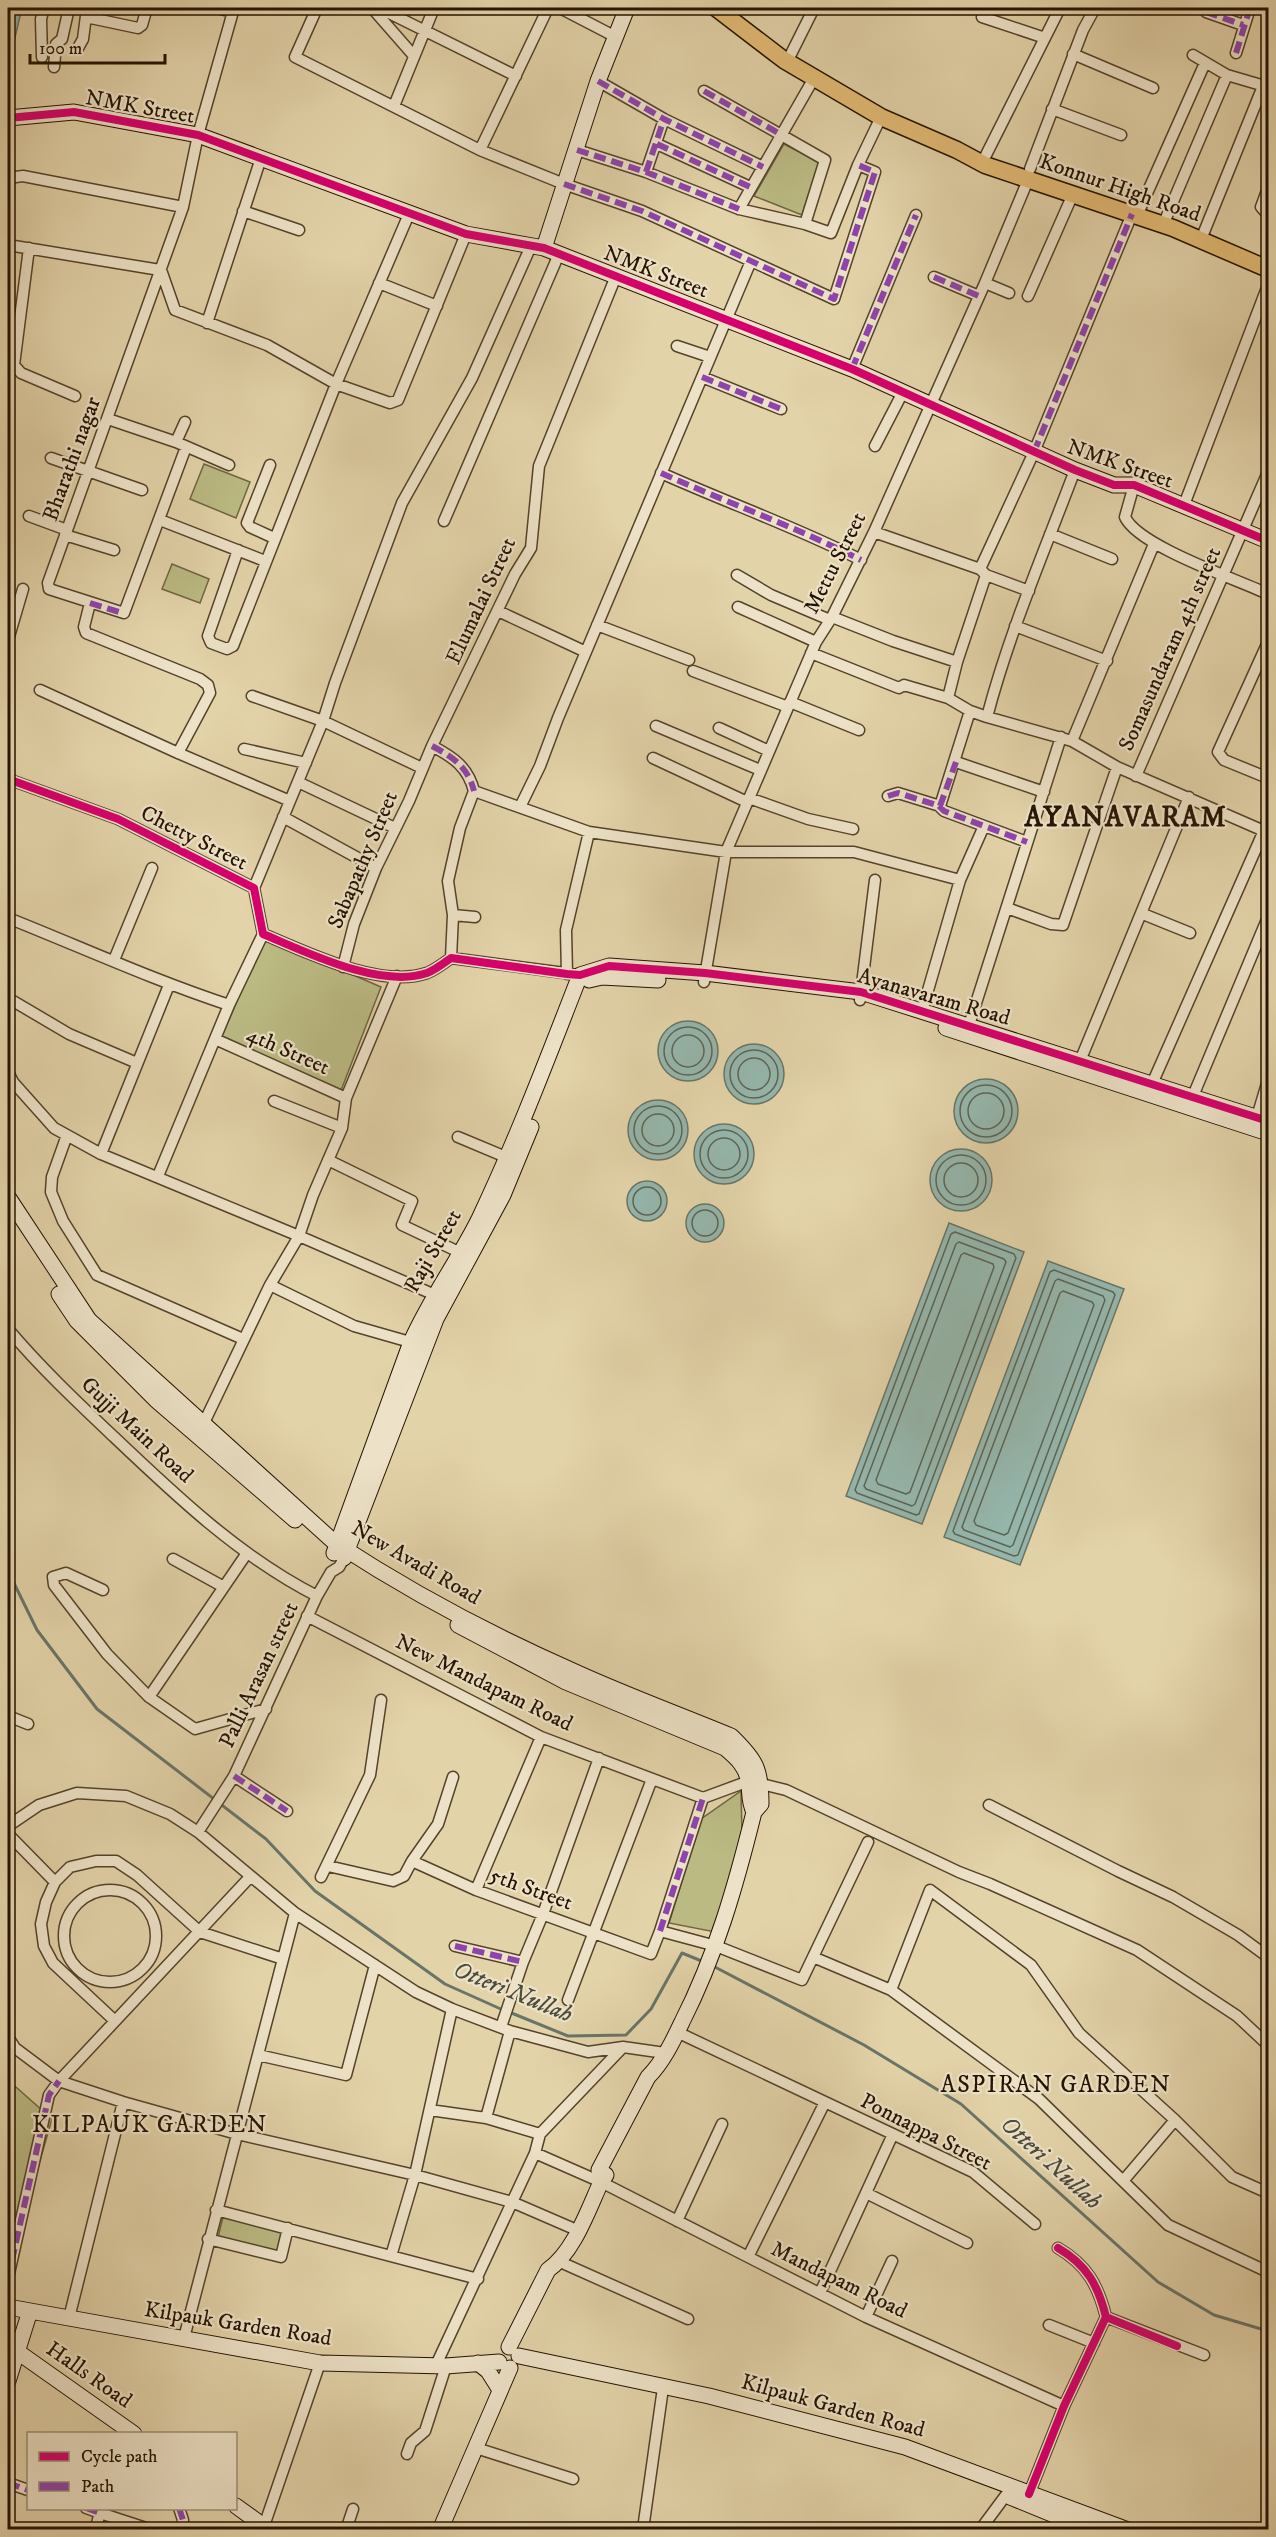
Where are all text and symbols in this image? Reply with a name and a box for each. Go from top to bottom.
scale bar [30,27,165,65]
text: 100 m [39,38,82,60]
street label: NMK Street [83,84,197,130]
street label: Konnur High Road [1036,148,1204,228]
street label: NMK Street [600,240,712,304]
street label: Bharathi nagar [37,392,107,525]
street label: NMK Street [1063,433,1177,495]
street label: Mettu Street [798,508,872,618]
street label: Elumalai Street [440,533,522,669]
street label: Somasundaram 4th street [1113,543,1227,755]
street label: Sabapathy Street [322,787,404,933]
street label: Chetty Street [136,800,252,876]
district label: AYANAVARAM [1024,800,1227,835]
street label: Ayanavaram Road [855,962,1013,1032]
street label: 4th Street [242,1021,334,1081]
street label: Raji Street [398,1205,468,1297]
street label: Gujji Main Road [75,1371,199,1489]
street label: New Avadi Road [346,1515,486,1611]
street label: Palli Arasan street [213,1598,305,1752]
street label: New Mandapam Road [391,1628,577,1738]
street label: 5th Street [486,1862,576,1916]
water label: Otteri Nullah [449,1954,577,2030]
district label: ASPIRAN GARDEN [940,2070,1172,2100]
street label: Ponnappa Street [856,2087,996,2177]
district label: KILPAUK GARDEN [32,2110,268,2140]
water label: Otteri Nullah [994,2110,1108,2216]
street label: Mandapam Road [766,2235,912,2325]
street label: Kilpauk Garden Road [143,2296,334,2352]
street label: Halls Road [41,2336,137,2414]
street label: Kilpauk Garden Road [738,2368,928,2444]
legend [27,2432,237,2510]
text: Cycle path [81,2446,158,2468]
text: Path [81,2476,115,2498]

